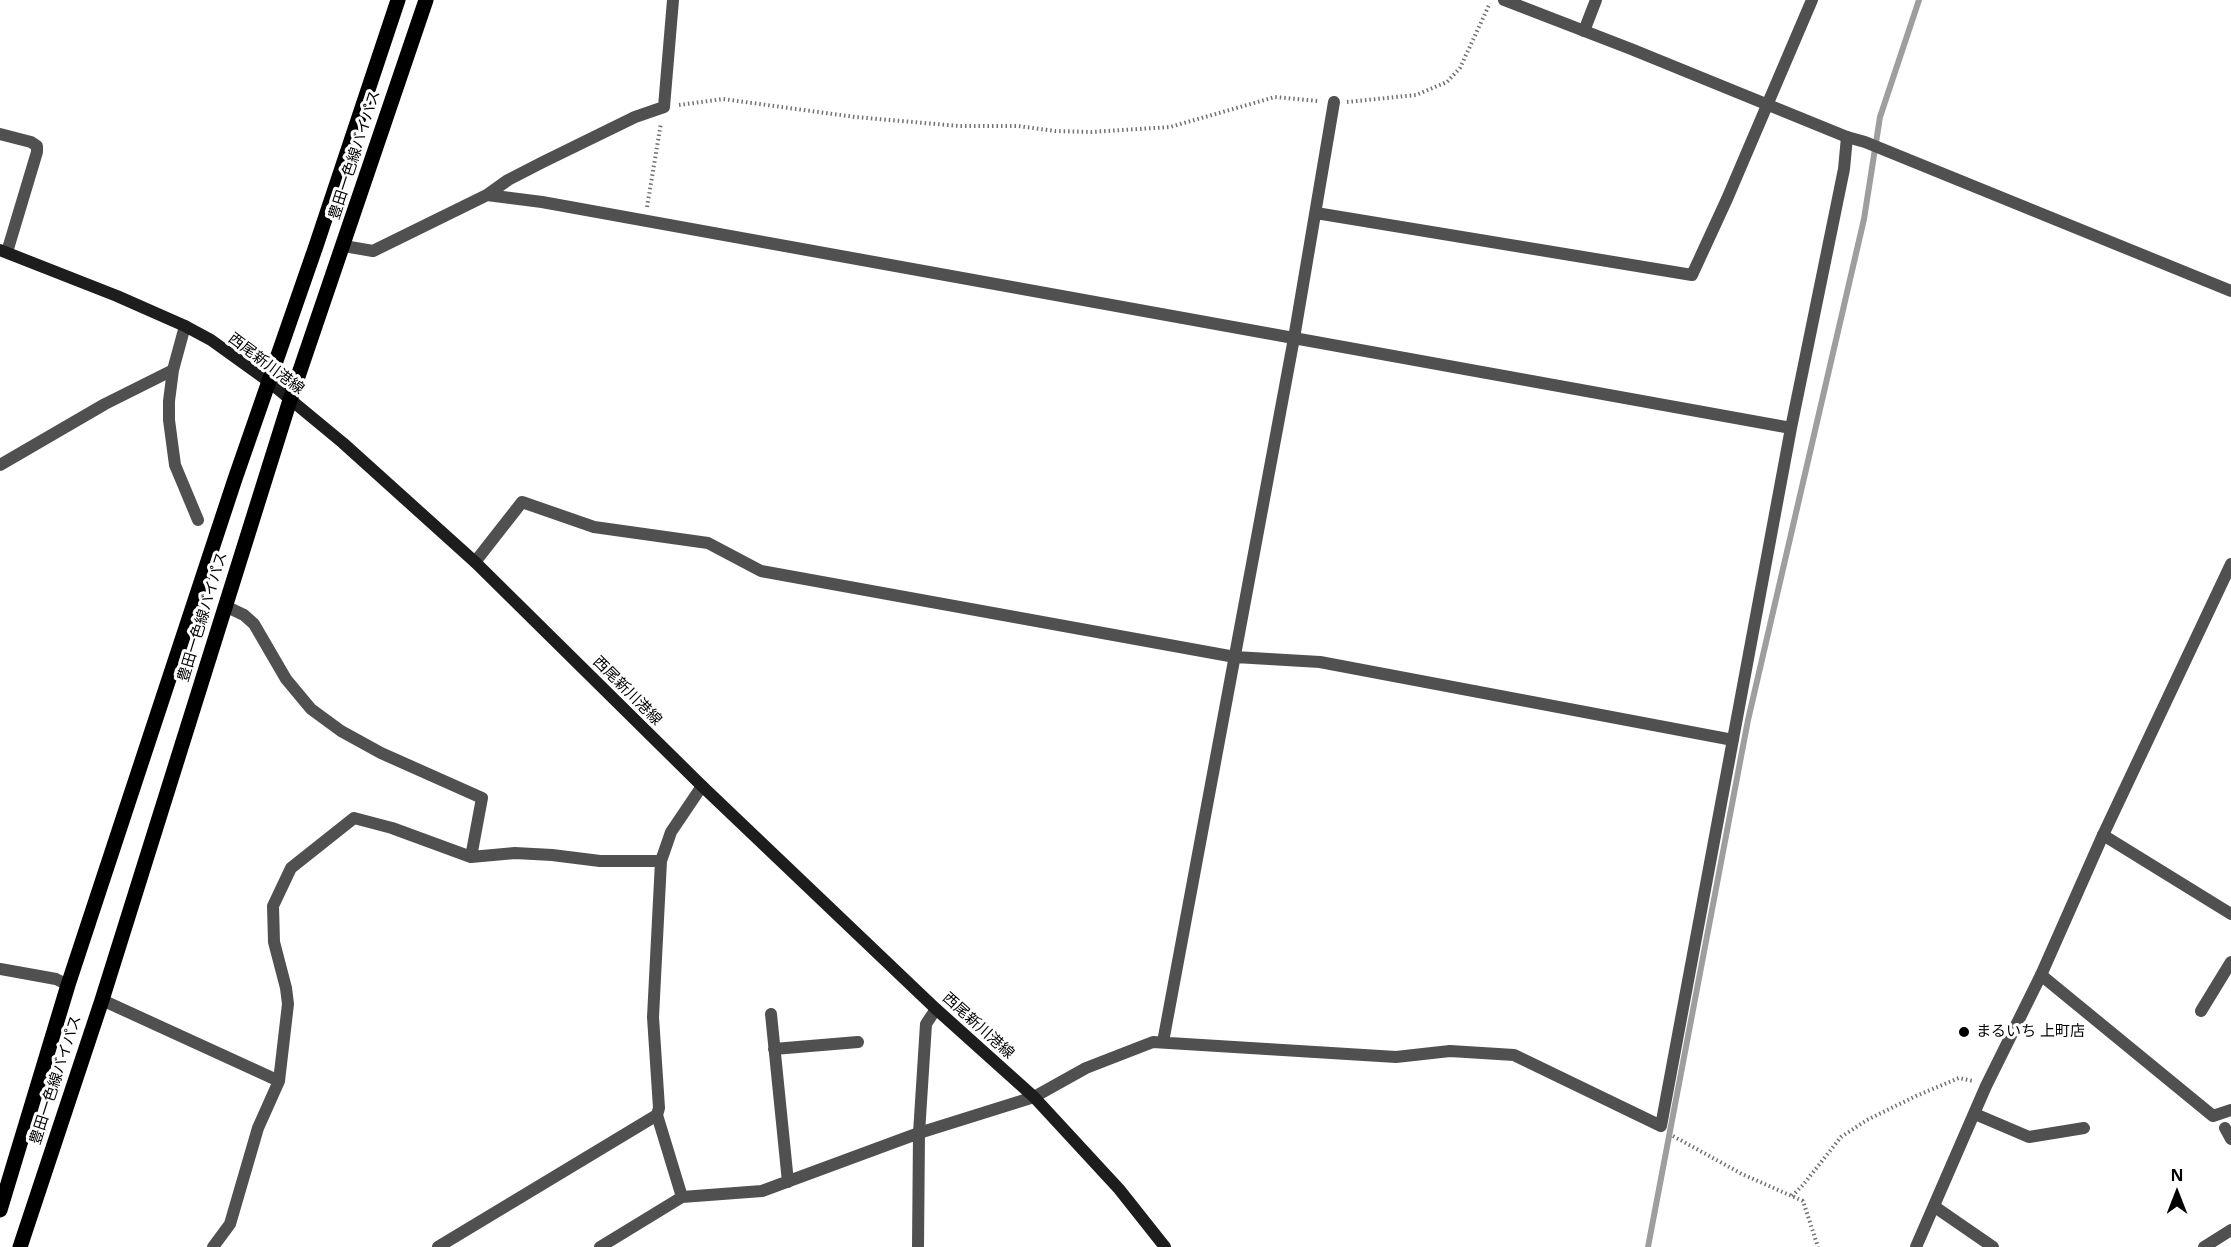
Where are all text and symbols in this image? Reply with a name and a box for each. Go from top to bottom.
street label: 豊田一色線バイパス [326,88,384,222]
street label: 西尾新川港線 [225,330,307,398]
street label: 豊田一色線バイパス [175,550,231,684]
street label: 西尾新川港線 [589,653,665,729]
street label: 西尾新川港線 [939,989,1017,1063]
street label: 豊田一色線バイパス [27,1013,85,1147]
place label: まるいち 上町店 [1976,1023,2085,1041]
marker: まるいち 上町店 [1957,1025,1971,1039]
north arrow [2147,1163,2207,1223]
text: N [2170,1164,2184,1186]

